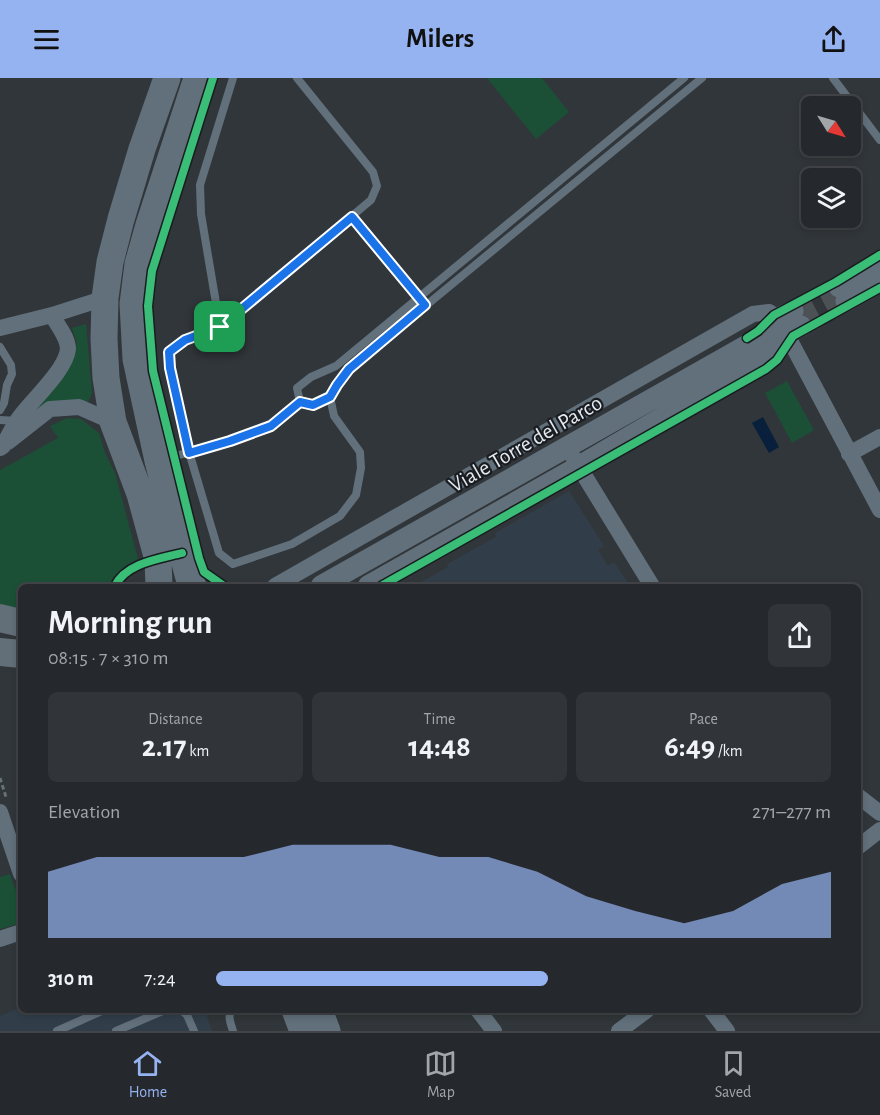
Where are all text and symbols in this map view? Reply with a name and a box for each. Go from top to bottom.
icon: menu [30,23,63,56]
icon: share [817,23,850,56]
text: Milers [406,25,474,52]
north arrow [801,96,861,156]
map controls [801,96,861,228]
button: layers [801,168,861,228]
pin [194,301,245,352]
icon: arrive [203,310,236,343]
street label: Viale Torre del Parco [445,391,606,497]
button: share [768,604,831,667]
text: Morning run [48,607,212,640]
text: 08:15 · 7 × 310 m [48,648,169,668]
text: Distance [148,711,203,727]
text: Time [424,711,455,727]
text: Pace [689,711,718,727]
text: 2.17 [142,732,187,762]
text: 14:48 [408,732,471,762]
text: 6:49 [664,732,715,762]
text: km [187,743,209,759]
text: /km [715,743,743,759]
text: Elevation [48,802,120,822]
text: 271–277 m [752,802,831,822]
text: 310 m [48,969,93,989]
text: 7:24 [144,969,176,989]
tab: Home [129,1047,167,1102]
tab: Map [424,1047,457,1102]
tab: Saved [715,1047,751,1102]

